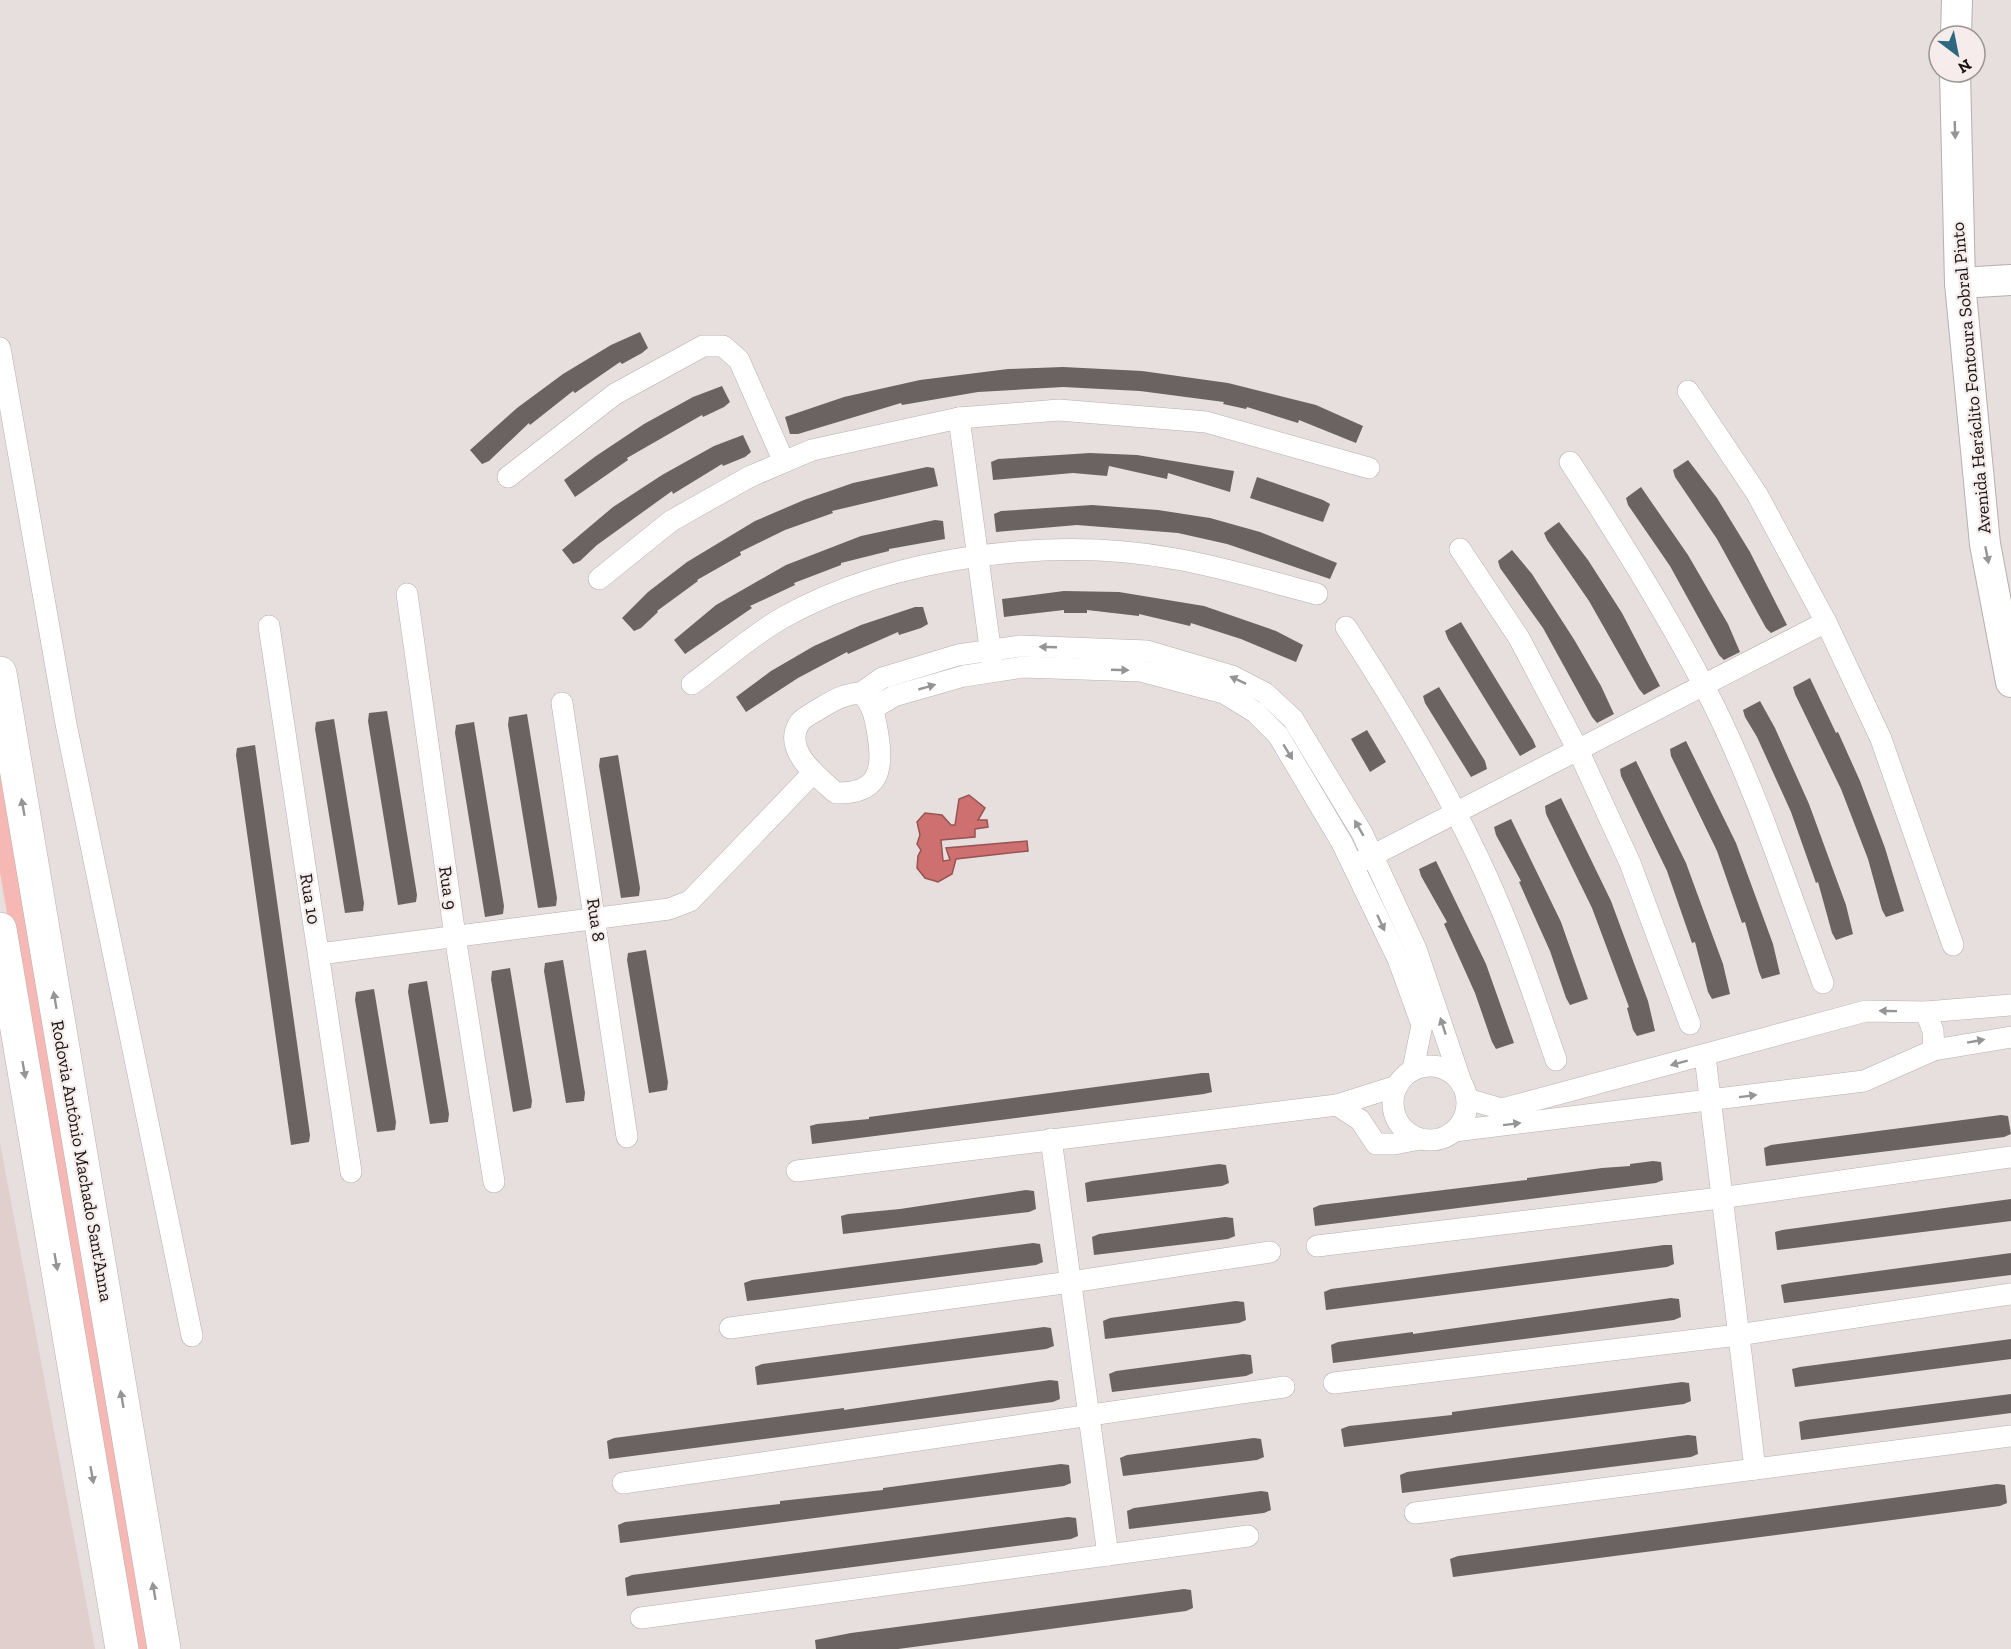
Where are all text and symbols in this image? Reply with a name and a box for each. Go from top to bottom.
north arrow [1927,24,1987,84]
text: N [1954,55,1975,78]
one-way arrow [1950,121,1960,140]
street label: Avenida Heráclito Fontoura Sobral Pinto [1946,221,1996,535]
one-way arrow [1983,546,1992,565]
one-way arrow [1038,643,1057,652]
one-way arrow [1111,666,1130,675]
one-way arrow [1230,675,1247,684]
one-way arrow [919,682,937,691]
one-way arrow [1283,743,1293,760]
one-way arrow [18,798,27,817]
one-way arrow [1354,819,1364,836]
street label: Rua 9 [434,865,462,911]
street label: Rua 10 [295,872,325,926]
street label: Rua 8 [582,897,610,943]
one-way arrow [1376,914,1386,932]
one-way arrow [50,990,59,1009]
one-way arrow [1878,1006,1897,1016]
one-way arrow [1438,1017,1447,1035]
street label: Rodovia Antônio Machado Sant'Anna [46,1019,118,1304]
one-way arrow [1967,1037,1986,1046]
one-way arrow [1670,1059,1688,1069]
one-way arrow [20,1060,29,1079]
one-way arrow [1738,1091,1757,1100]
one-way arrow [1503,1119,1522,1129]
one-way arrow [52,1253,61,1272]
one-way arrow [117,1389,126,1408]
one-way arrow [88,1466,97,1485]
one-way arrow [150,1582,159,1601]

